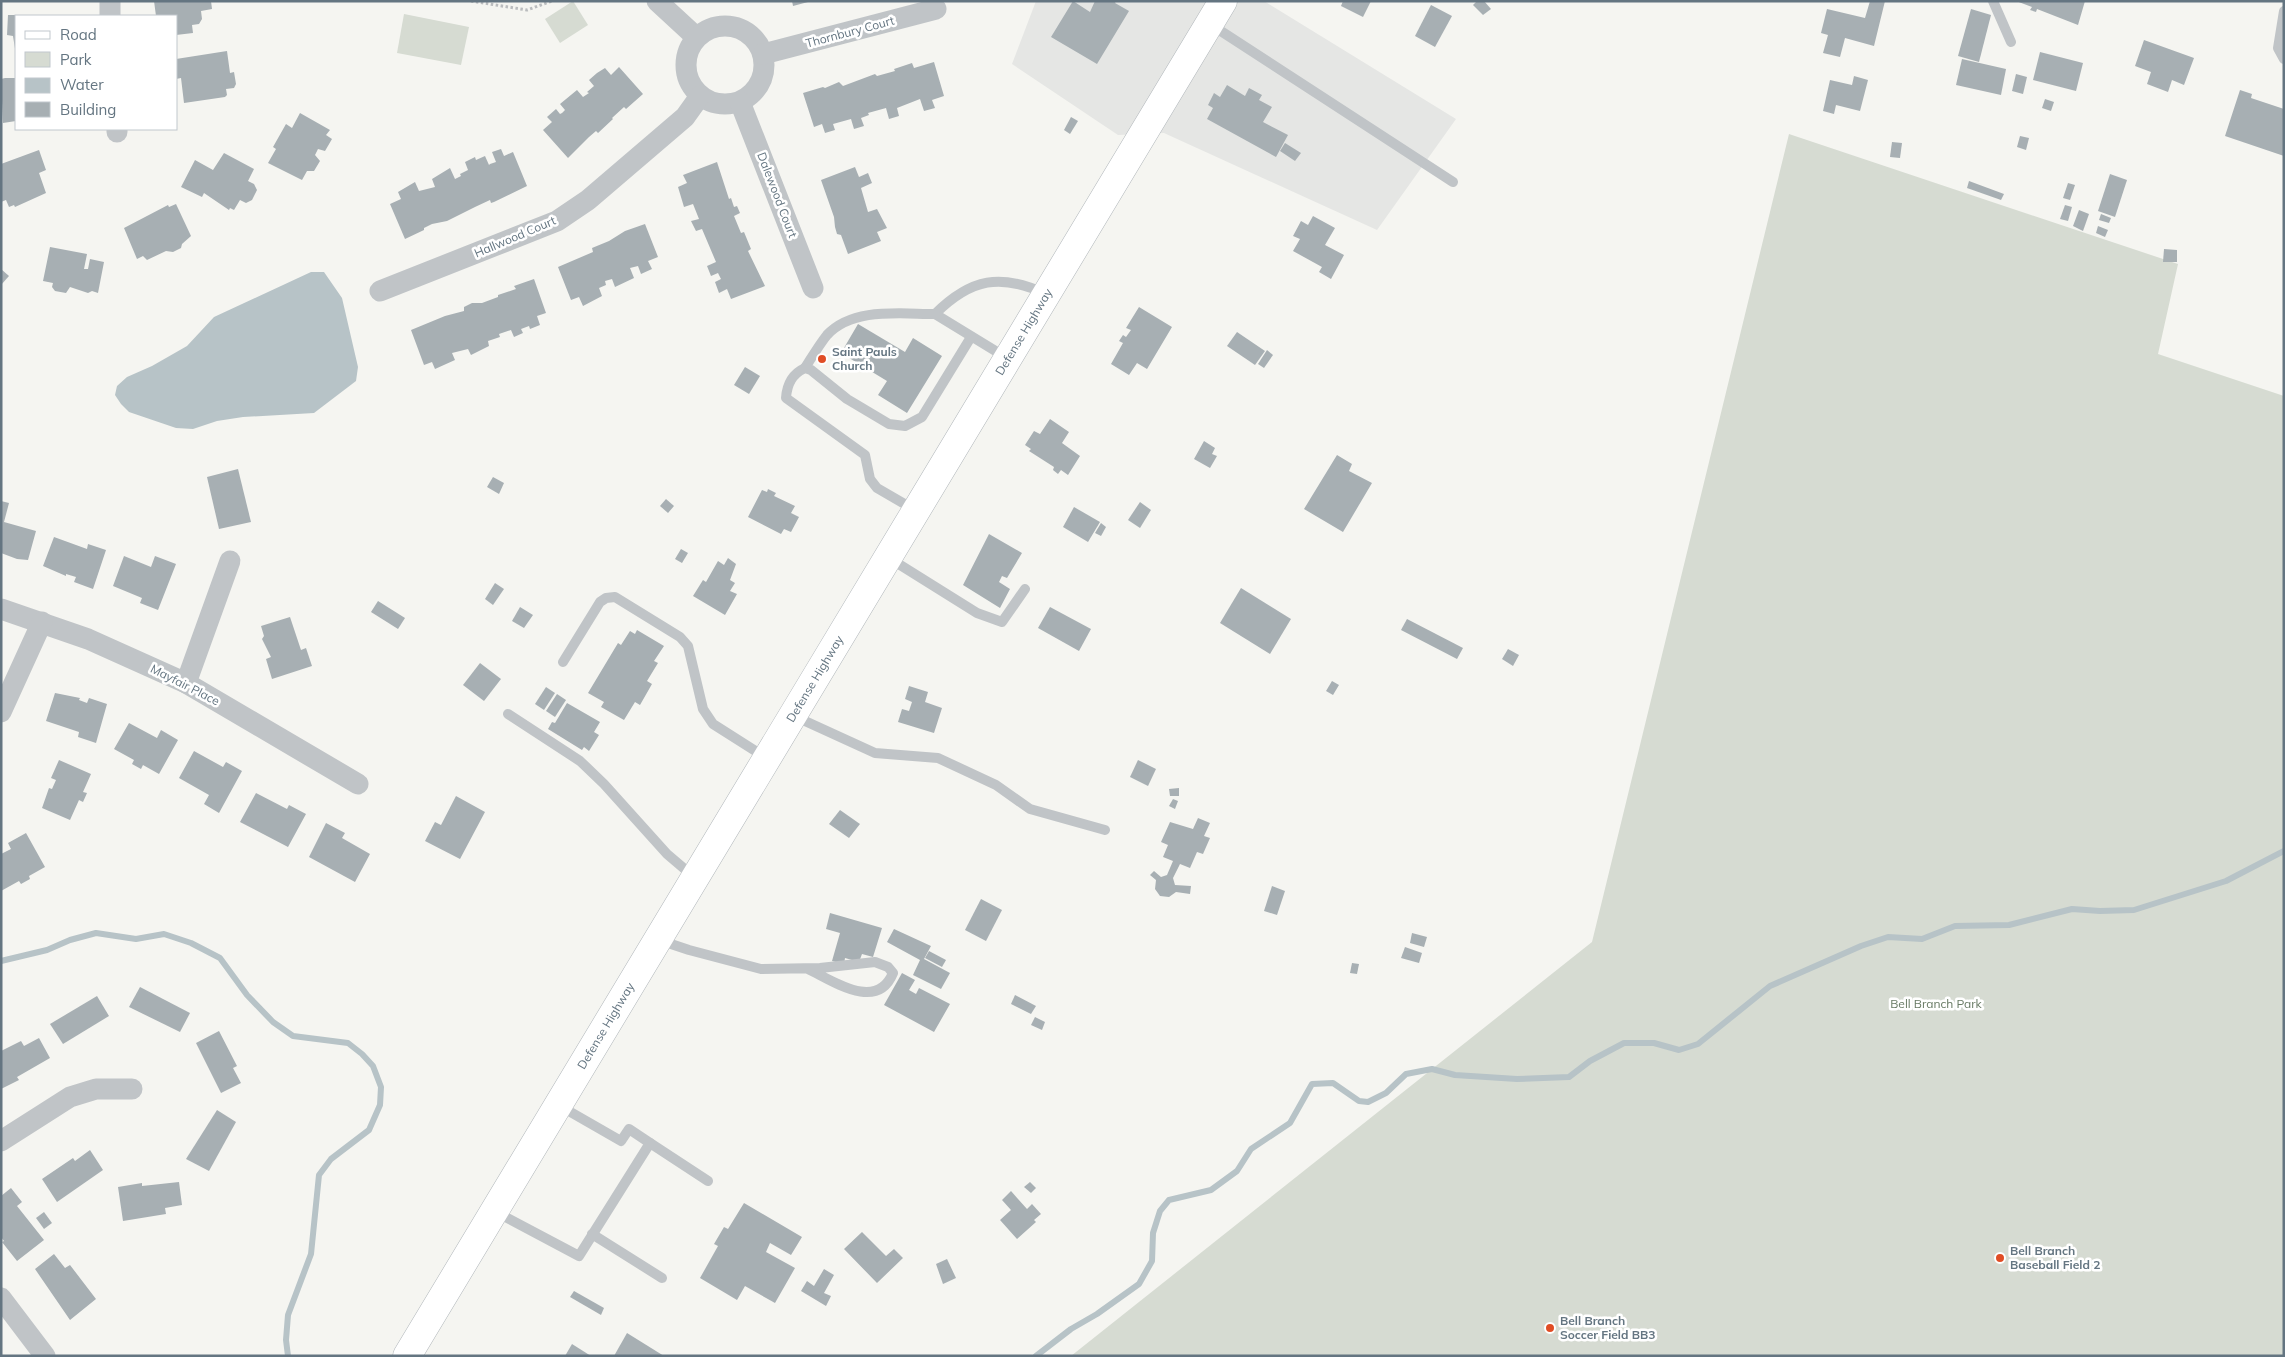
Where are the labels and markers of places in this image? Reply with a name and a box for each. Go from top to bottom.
place label: Saint Pauls Church [832,344,897,373]
marker: Saint Pauls Church [816,353,828,365]
place label: Bell Branch Baseball Field 2 [2010,1243,2100,1272]
marker: Bell Branch Baseball Field 2 [1994,1252,2006,1264]
place label: Bell Branch Soccer Field BB3 [1560,1313,1655,1342]
marker: Bell Branch Soccer Field BB3 [1544,1322,1556,1334]

